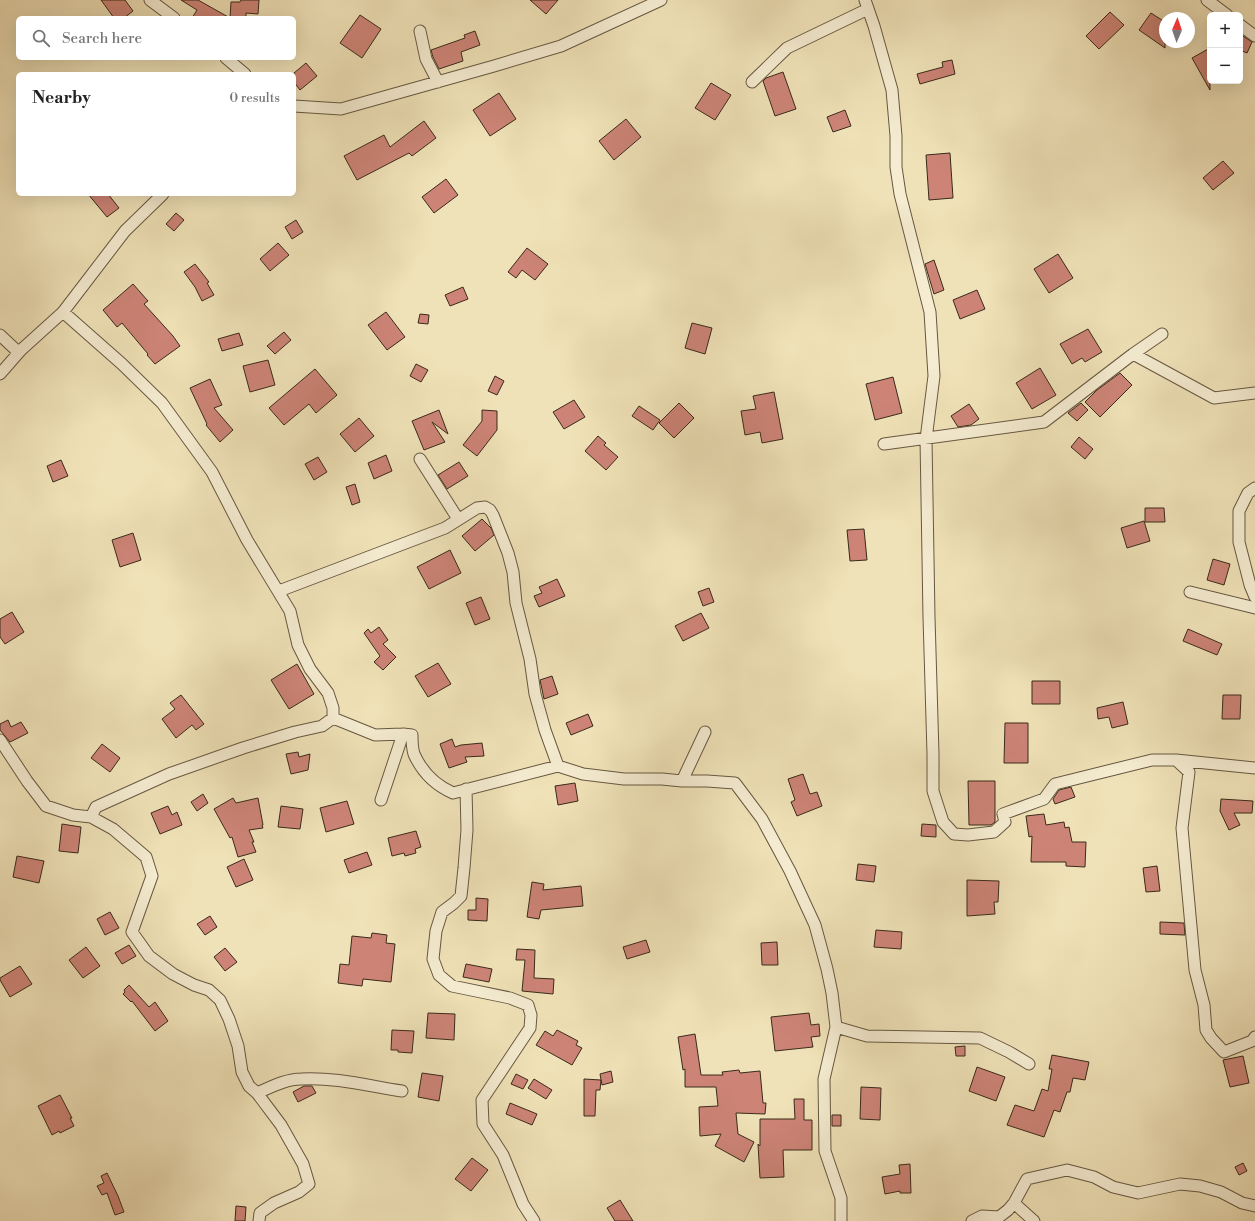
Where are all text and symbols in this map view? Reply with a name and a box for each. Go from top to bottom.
north arrow [1159,12,1195,48]
map controls [1207,12,1243,84]
button: + [1207,12,1243,48]
search box [16,16,296,60]
icon: search [30,27,52,49]
text: Search here [62,29,142,48]
button: − [1207,48,1243,84]
text: Nearby [32,87,91,109]
text: 0 results [229,90,280,106]

